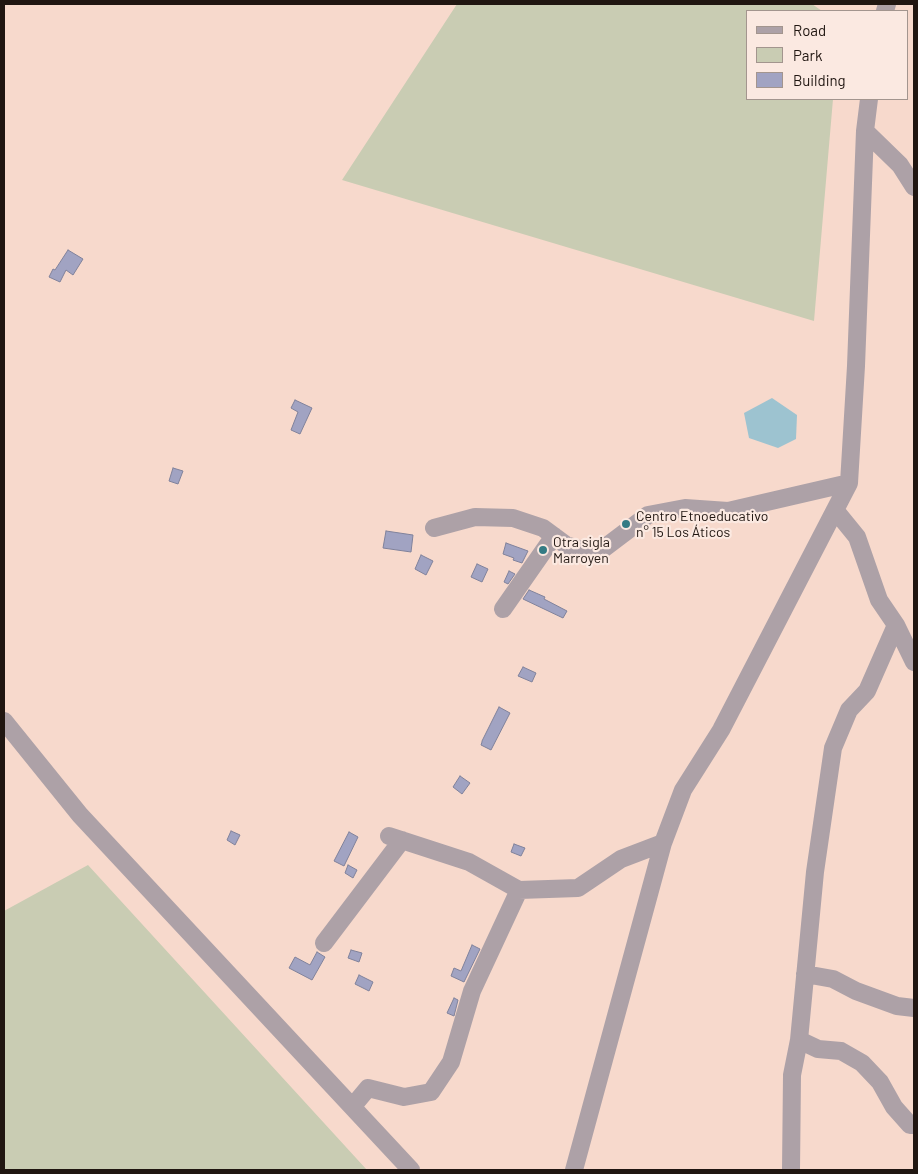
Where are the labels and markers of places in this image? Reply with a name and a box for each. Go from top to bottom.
place label: Centro Etnoeducativo n° 15 Los Áticos [636,508,768,540]
marker: Centro Etnoeducativo n° 15 Los Áticos [620,518,632,530]
place label: Otra sigla Marroyen [553,534,610,566]
marker: Otra sigla Marroyen [537,544,549,556]

